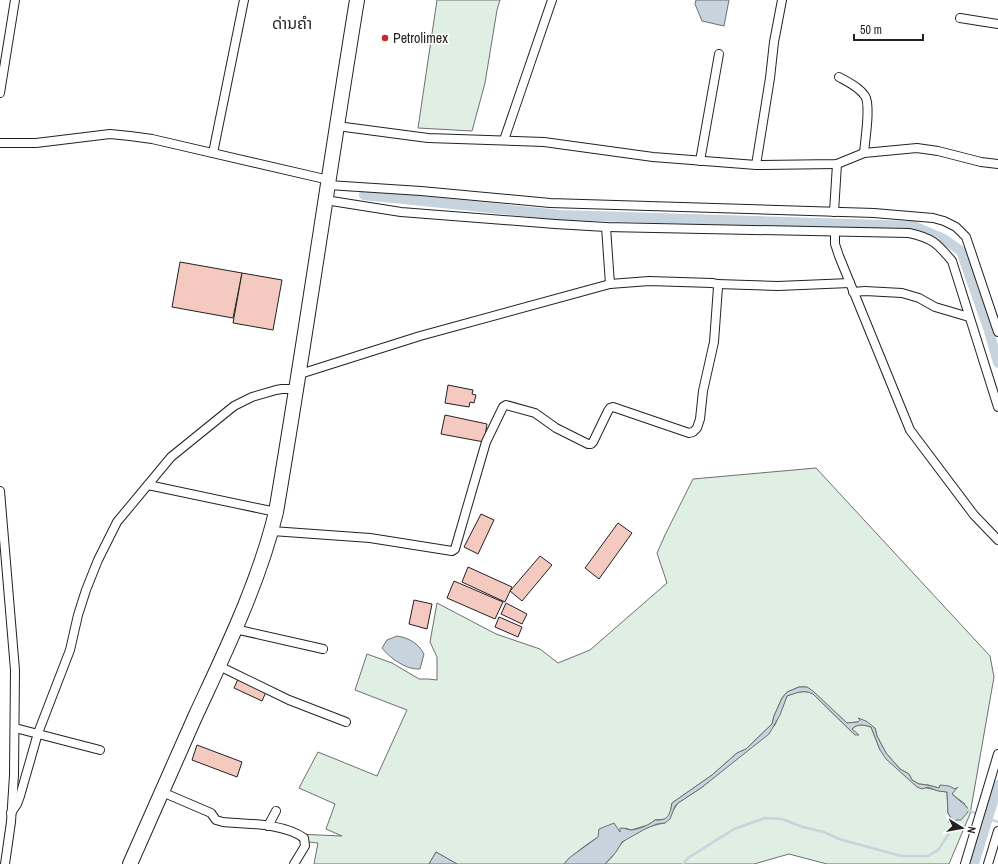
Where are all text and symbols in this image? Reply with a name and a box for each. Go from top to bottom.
district label: ດ່ານຄໍາ [272,12,312,34]
scale bar [854,16,923,42]
text: 50 m [860,22,882,38]
place label: Petrolimex [393,29,448,47]
marker: Petrolimex [380,33,390,43]
north arrow [942,808,982,848]
text: N [964,825,979,834]

